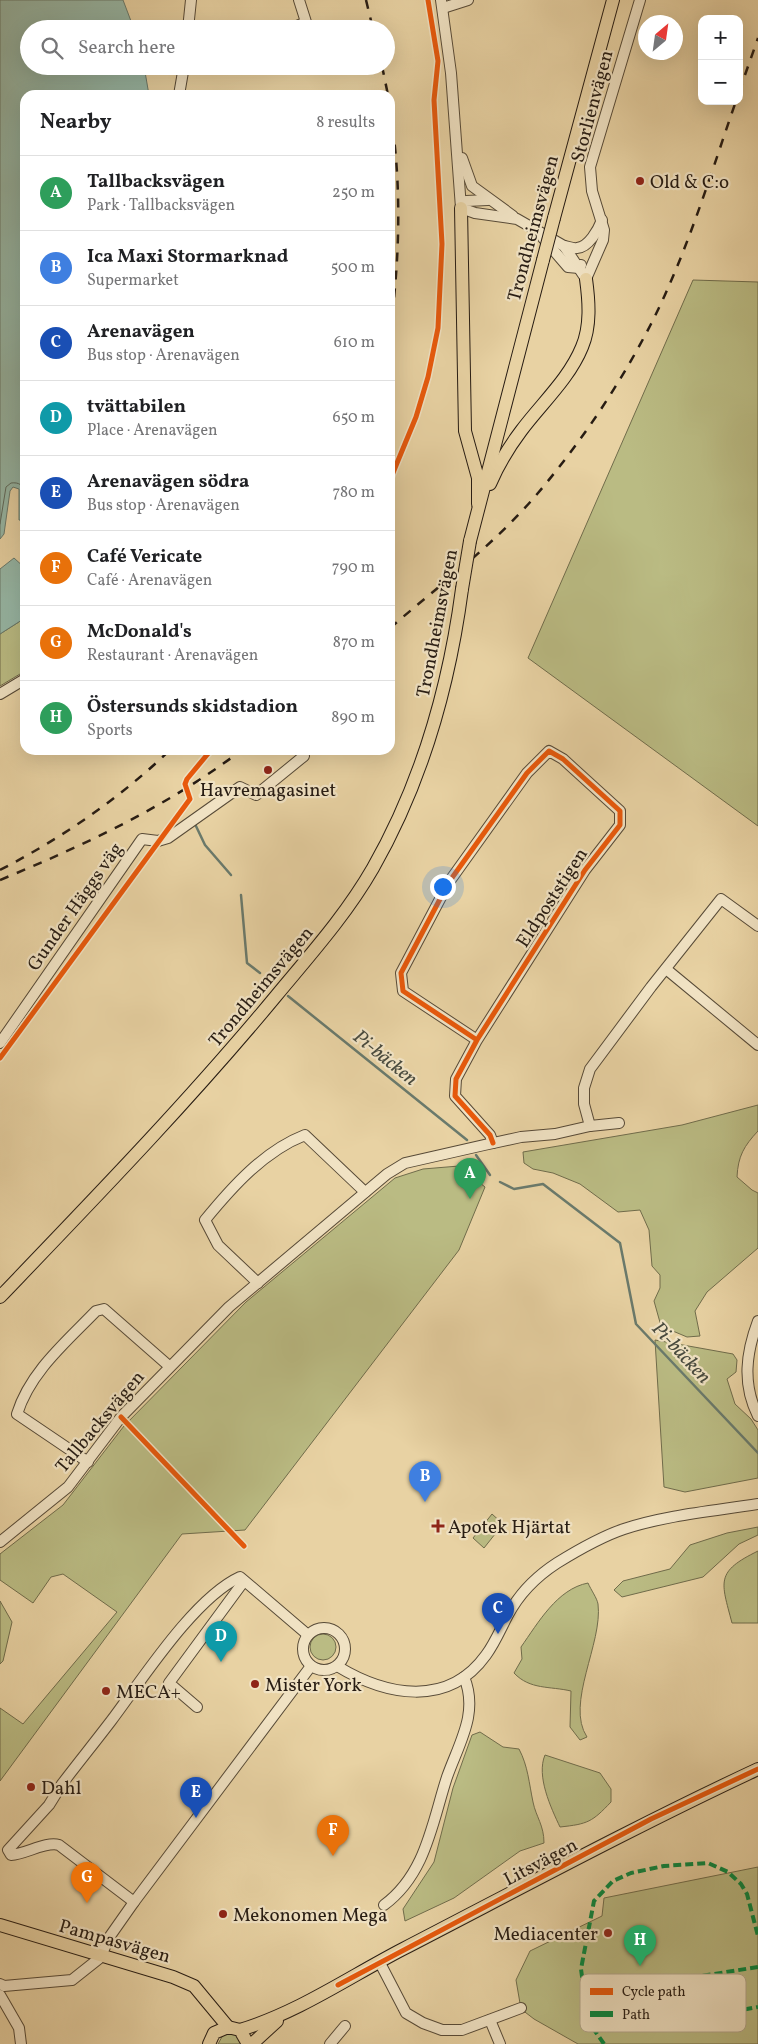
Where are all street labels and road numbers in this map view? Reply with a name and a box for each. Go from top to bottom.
street label: Storlienvägen [565,47,620,166]
street label: Trondheimsvägen [502,152,566,305]
street label: Trondheimsvägen [411,547,465,700]
street label: Gunder Häggs väg [22,838,130,977]
street label: Eldpoststigen [511,843,595,953]
street label: Trondheimsvägen [203,921,320,1053]
street label: Tallbacksvägen [50,1366,151,1479]
street label: Litsvägen [499,1832,583,1893]
street label: Pampasvägen [56,1914,173,1970]

